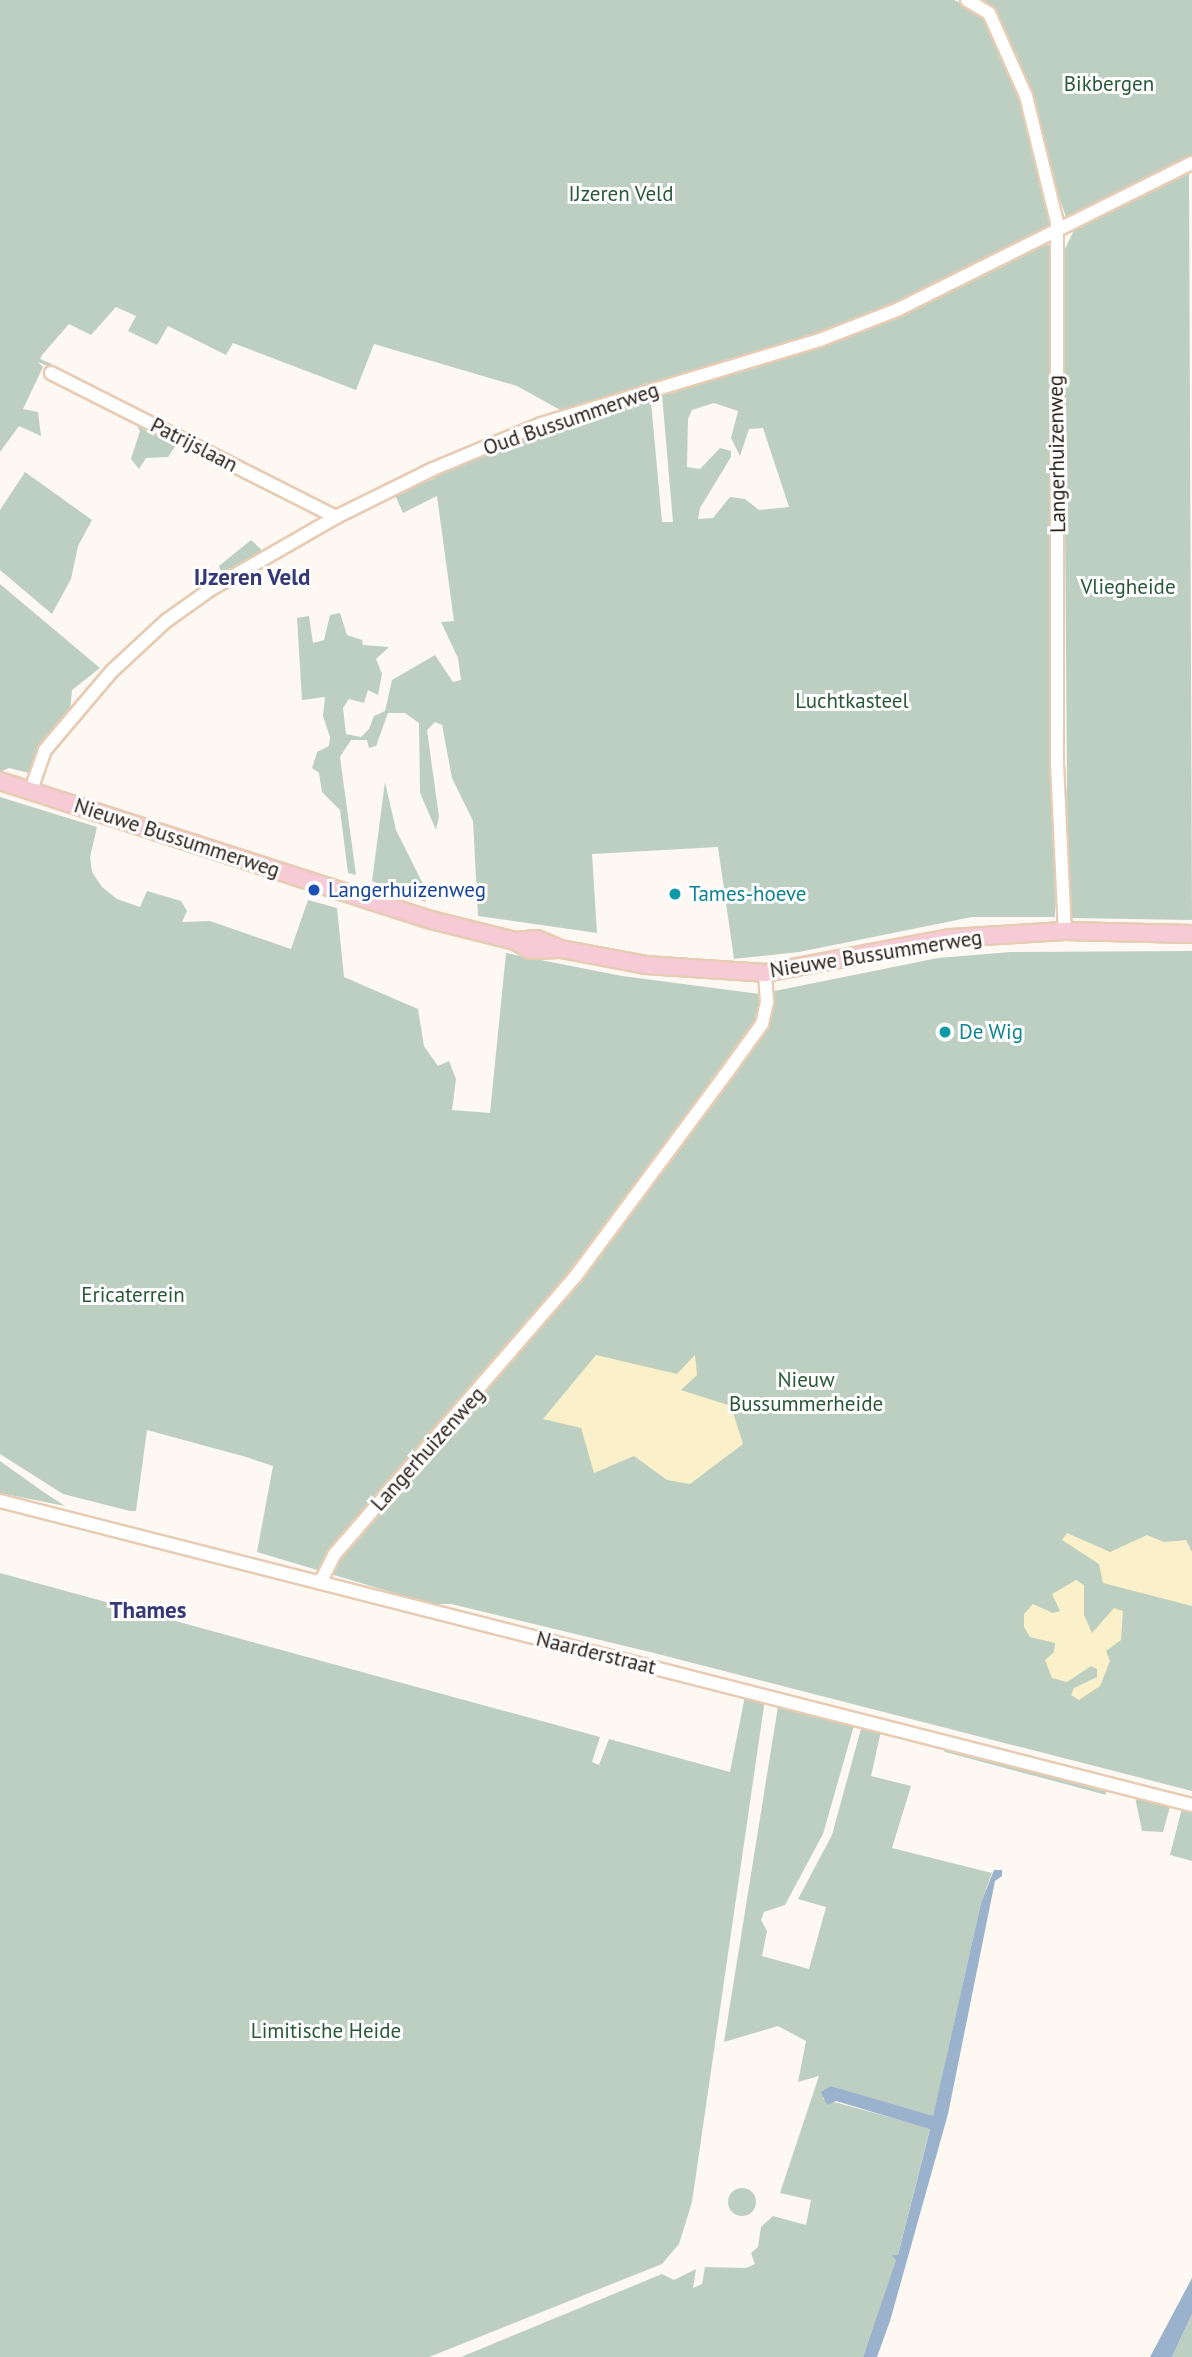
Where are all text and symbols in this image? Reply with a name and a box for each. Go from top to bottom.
park label: Bikbergen [1064,71,1154,97]
park label: IJzeren Veld [568,181,674,207]
street label: Langerhuizenweg [1043,375,1071,533]
street label: Oud Bussummerweg [480,377,662,461]
street label: Patrijslaan [146,412,242,478]
district label: IJzeren Veld [193,563,311,591]
park label: Vliegheide [1080,574,1176,600]
park label: Luchtkasteel [795,688,909,714]
street label: Nieuwe Bussummerweg [71,793,283,883]
place label: Langerhuizenweg [328,877,486,903]
place label: Tames-hoeve [689,881,806,907]
marker: Langerhuizenweg [306,882,322,898]
marker: Tames-hoeve [667,886,683,902]
street label: Nieuwe Bussummerweg [768,925,984,983]
place label: De Wig [959,1019,1023,1045]
marker: De Wig [937,1024,953,1040]
park label: Ericaterrein [81,1282,185,1308]
park label: Nieuw Bussummerheide [729,1367,883,1417]
street label: Langerhuizenweg [366,1382,490,1516]
district label: Thames [110,1596,186,1624]
street label: Naarderstraat [534,1626,658,1680]
park label: Limitische Heide [251,2018,401,2044]

